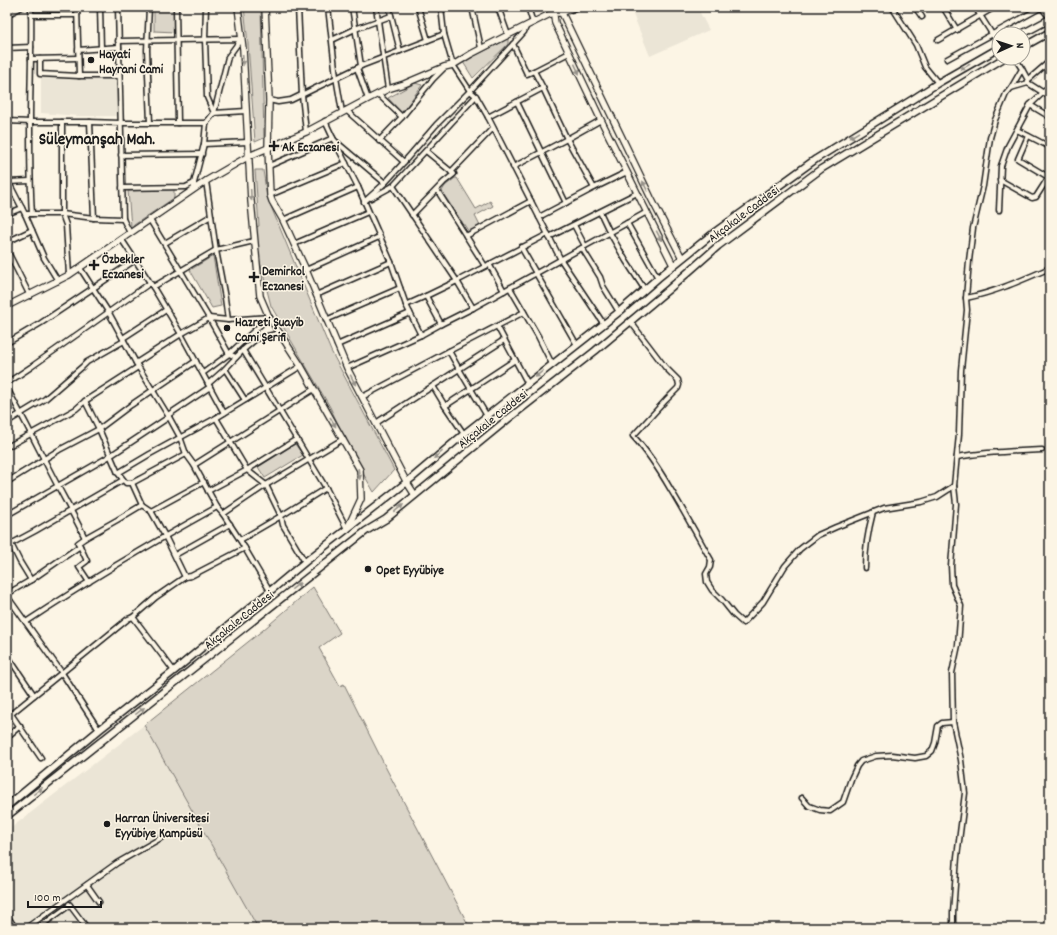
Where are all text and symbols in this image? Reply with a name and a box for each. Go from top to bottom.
north arrow [991,26,1031,66]
text: N [1011,42,1027,49]
place label: Hayati Hayrani Cami [99,46,164,80]
one-way arrow [240,54,247,66]
marker: Hayati Hayrani Cami [86,55,96,65]
one-way arrow [574,63,580,75]
one-way arrow [959,64,971,71]
district label: Süleymanşah Mah. [39,129,155,153]
one-way arrow [848,131,860,138]
place label: Ak Eczanesi [282,139,340,158]
marker: Ak Eczanesi [269,141,279,151]
one-way arrow [642,181,648,192]
street label: Akçakale Caddesi [705,181,785,248]
one-way arrow [248,189,254,202]
one-way arrow [655,230,662,242]
place label: Özbekler Eczanesi [102,251,146,285]
marker: Özbekler Eczanesi [89,260,99,270]
place label: Demirkol Eczanesi [262,263,306,297]
marker: Demirkol Eczanesi [249,272,259,282]
place label: Hazreti Şuayib Cami Şerifi [235,314,304,348]
marker: Hazreti Şuayib Cami Şerifi [222,323,232,333]
one-way arrow [534,370,545,379]
one-way arrow [350,374,356,385]
street label: Akçakale Caddesi [454,385,533,454]
one-way arrow [329,416,336,428]
one-way arrow [433,451,443,460]
one-way arrow [356,468,362,480]
one-way arrow [394,503,405,512]
place label: Opet Eyyübiye [376,562,444,581]
marker: Opet Eyyübiye [363,564,373,574]
one-way arrow [291,582,302,591]
street label: Akçakale Caddesi [200,586,279,655]
one-way arrow [134,706,145,715]
one-way arrow [32,787,43,796]
place label: Harran Üniversitesi Eyyübiye Kampüsü [115,810,210,844]
marker: Harran Üniversitesi Eyyübiye Kampüsü [102,819,112,829]
scale bar [28,883,101,909]
text: 100 m [34,890,61,907]

